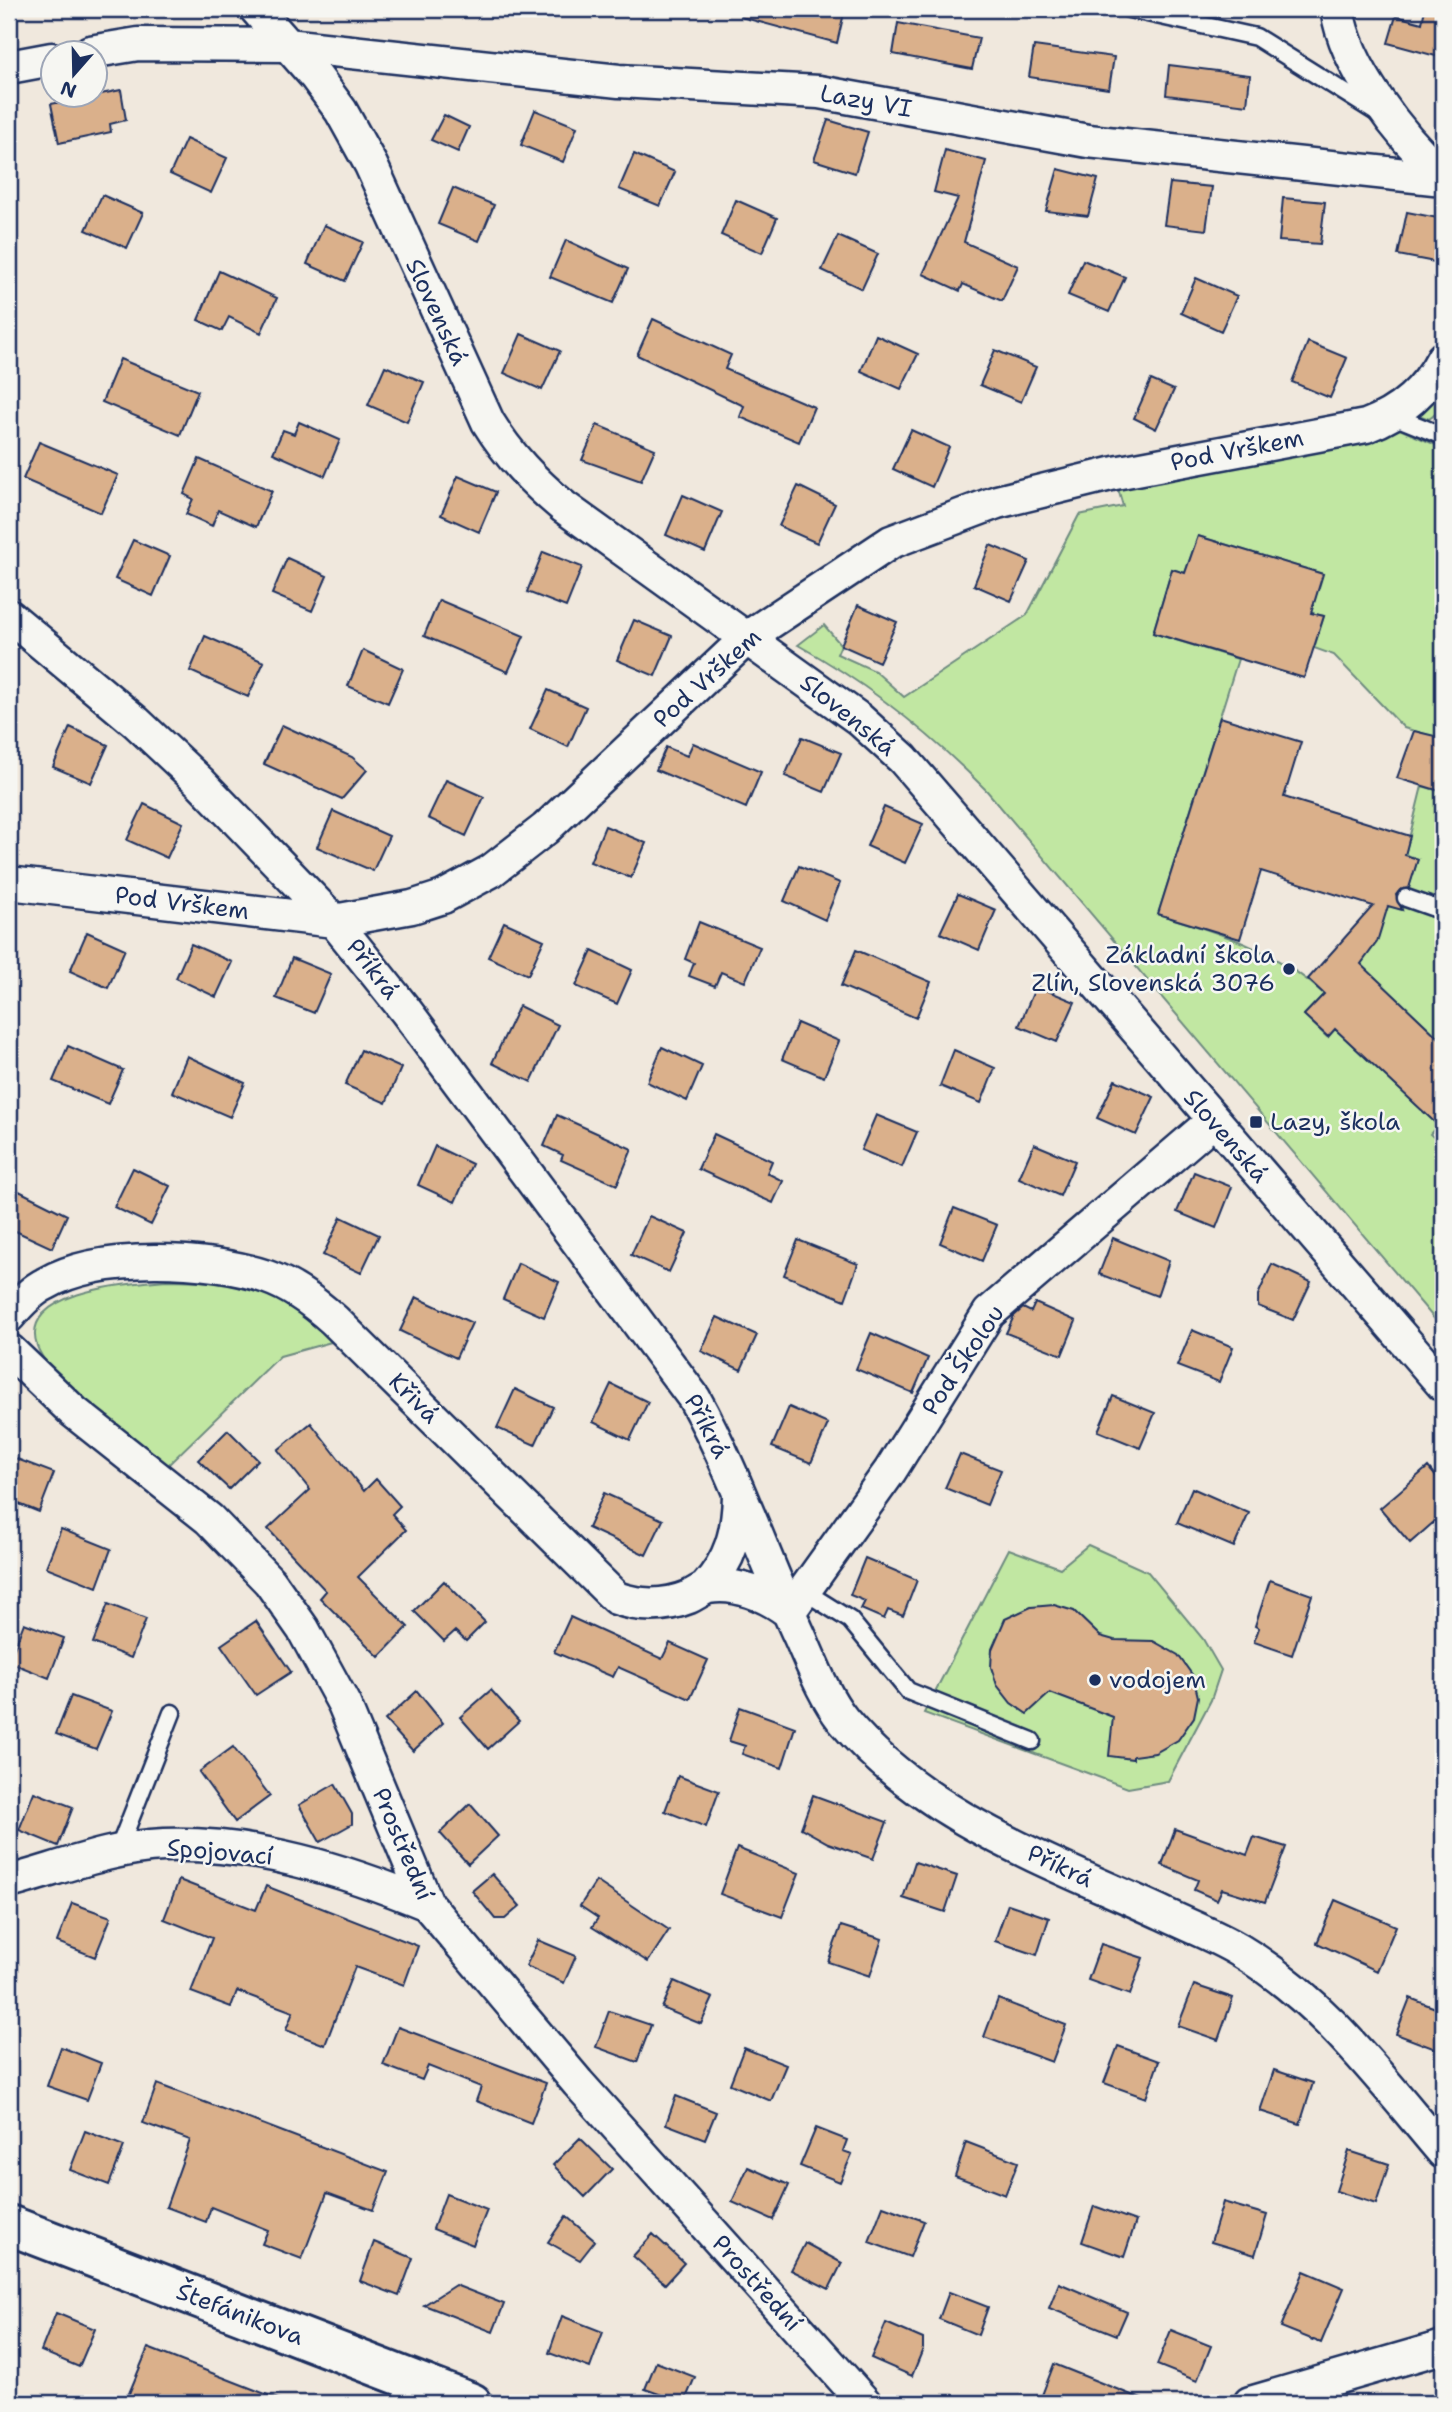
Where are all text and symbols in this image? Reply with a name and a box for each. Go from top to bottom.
north arrow [38,38,108,108]
text: N [57,75,80,104]
street label: Lazy VI [817,77,915,125]
street label: Slovenská [398,253,476,371]
street label: Pod Vrškem [1168,421,1306,479]
street label: Pod Vrškem [646,621,768,735]
street label: Slovenská [794,667,903,763]
street label: Pod Vrškem [113,879,251,927]
street label: Příkrá [339,932,407,1006]
place label: Základní škola Zlín, Slovenská 3076 [1031,939,1275,999]
marker: Základní škola Zlín, Slovenská 3076 [1281,961,1297,977]
street label: Slovenská [1176,1082,1276,1190]
place label: Lazy, škola [1270,1106,1400,1138]
marker: Lazy, škola [1248,1114,1264,1130]
street label: Pod Školou [914,1299,1012,1421]
street label: Křivá [382,1366,446,1430]
street label: Příkrá [677,1388,737,1464]
place label: vodojem [1109,1664,1206,1696]
marker: vodojem [1087,1672,1103,1688]
street label: Prostřední [365,1783,441,1905]
street label: Spojovací [165,1831,275,1873]
street label: Příkrá [1022,1837,1098,1895]
street label: Prostřední [705,2228,809,2338]
street label: Štefánikova [172,2275,308,2353]

